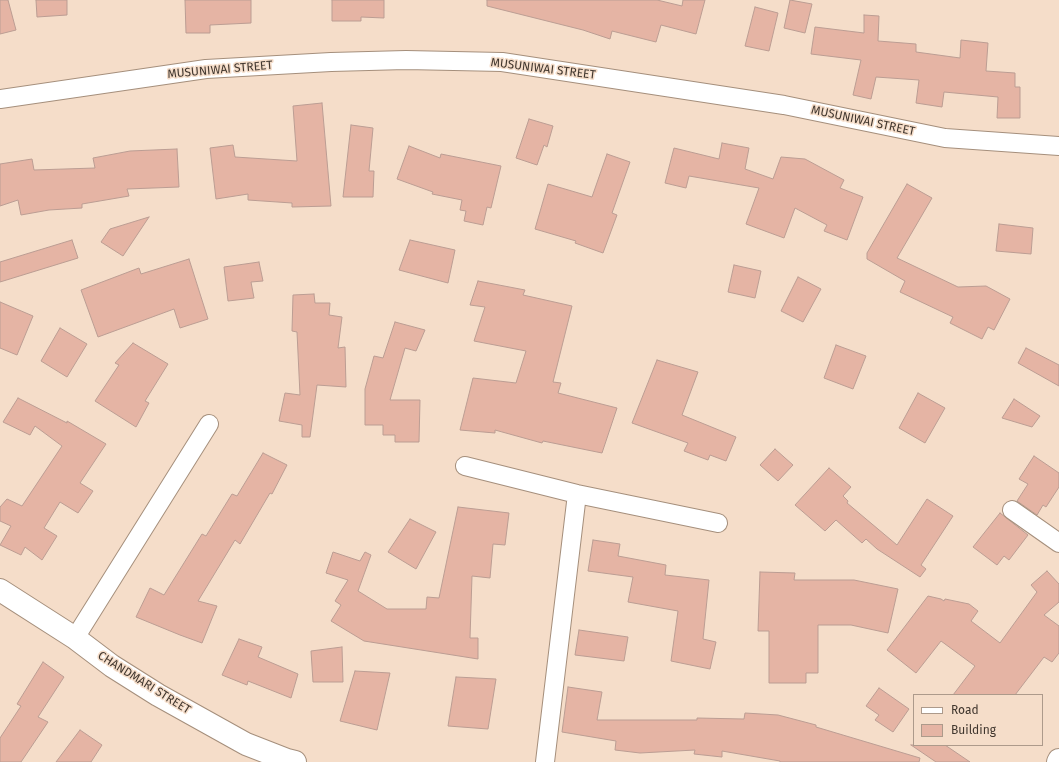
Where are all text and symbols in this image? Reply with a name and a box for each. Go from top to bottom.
street label: MUSUNIWAI STREET [490,55,596,83]
street label: MUSUNIWAI STREET [167,58,273,82]
street label: MUSUNIWAI STREET [810,103,916,139]
street label: CHANDMARI STREET [95,649,193,717]
legend [913,694,1043,746]
text: Road [951,703,979,717]
text: Building [951,723,996,737]

